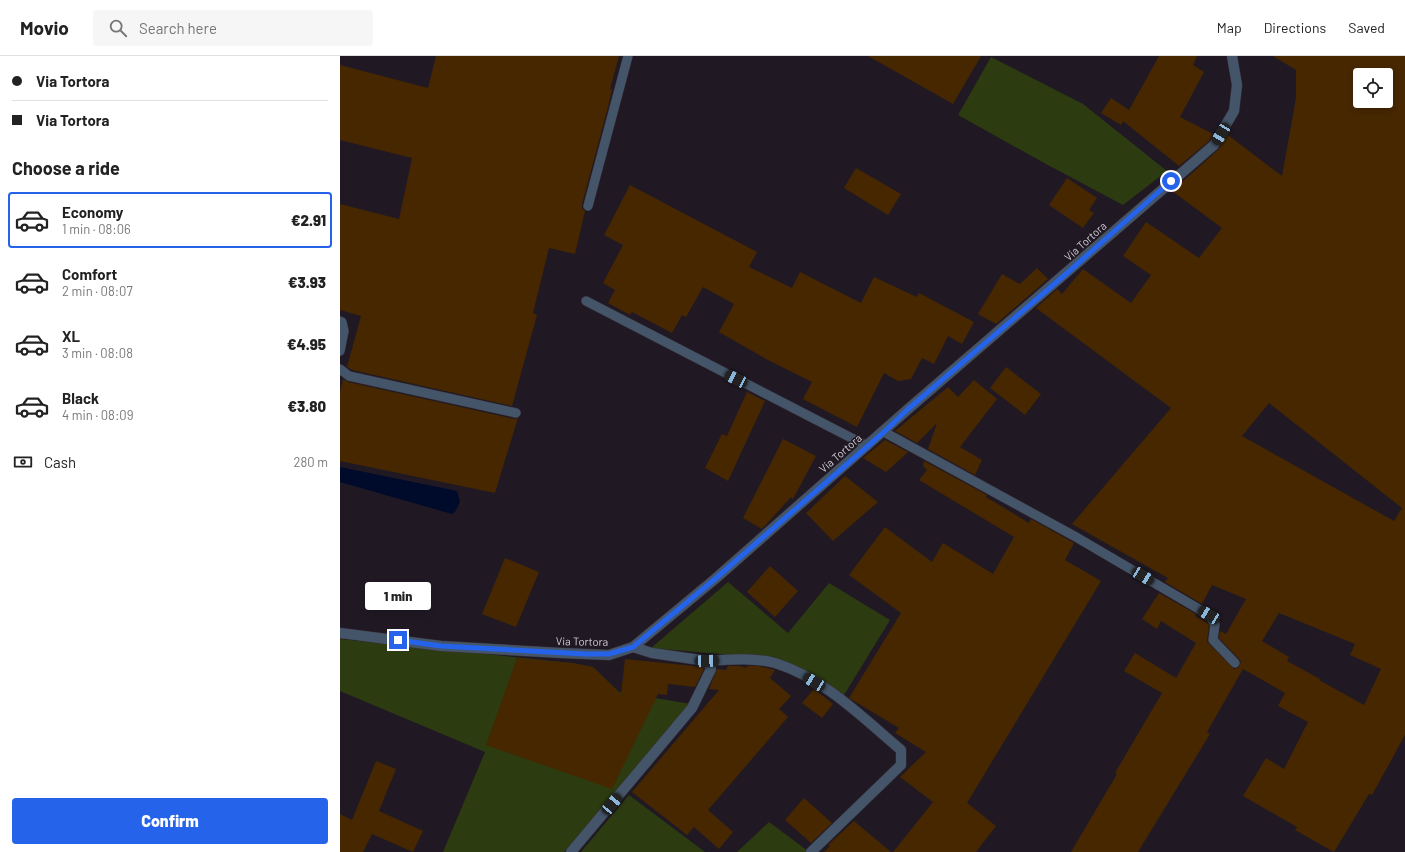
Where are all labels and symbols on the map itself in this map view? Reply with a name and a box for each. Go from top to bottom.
car [1210,121,1232,147]
route start [1162,172,1180,190]
street label: Via Tortora [1061,219,1109,263]
car [723,368,749,390]
street label: Via Tortora [816,431,864,475]
car [1130,565,1156,587]
callout: 1 min [365,582,431,610]
car [1196,604,1222,626]
route end [389,631,407,649]
street label: Via Tortora [556,634,608,648]
car [695,655,719,667]
car [801,671,827,693]
car [600,791,624,817]

